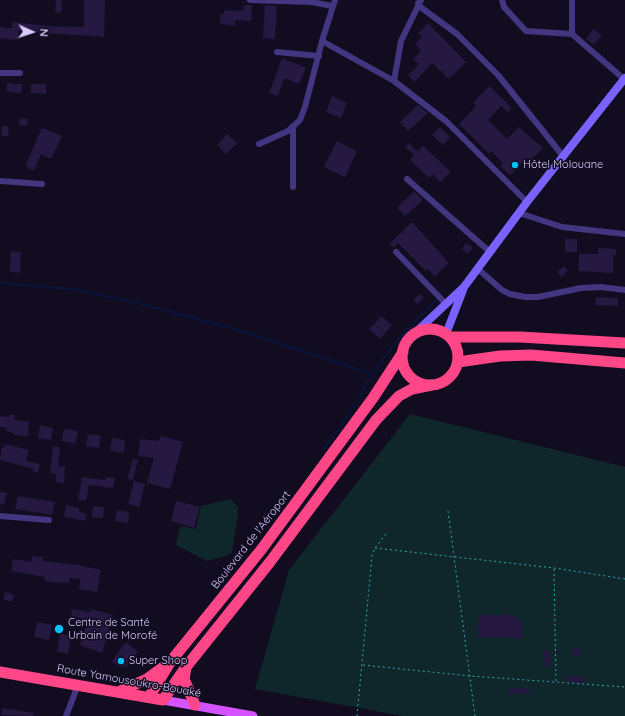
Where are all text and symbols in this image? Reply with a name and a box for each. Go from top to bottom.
north arrow [12,12,52,52]
text: N [37,28,51,37]
place label: Hôtel Molouane [523,158,603,172]
marker: Hôtel Molouane [510,160,520,170]
street label: Boulevard de l'Aéroport [209,488,293,592]
place label: Centre de Santé Urbain de Morofé [68,616,157,642]
marker: Centre de Santé Urbain de Morofé [53,623,65,635]
place label: Super Shop [129,654,187,668]
marker: Super Shop [116,656,126,666]
street label: Route Yamousoukro-Bouaké [56,662,202,700]

